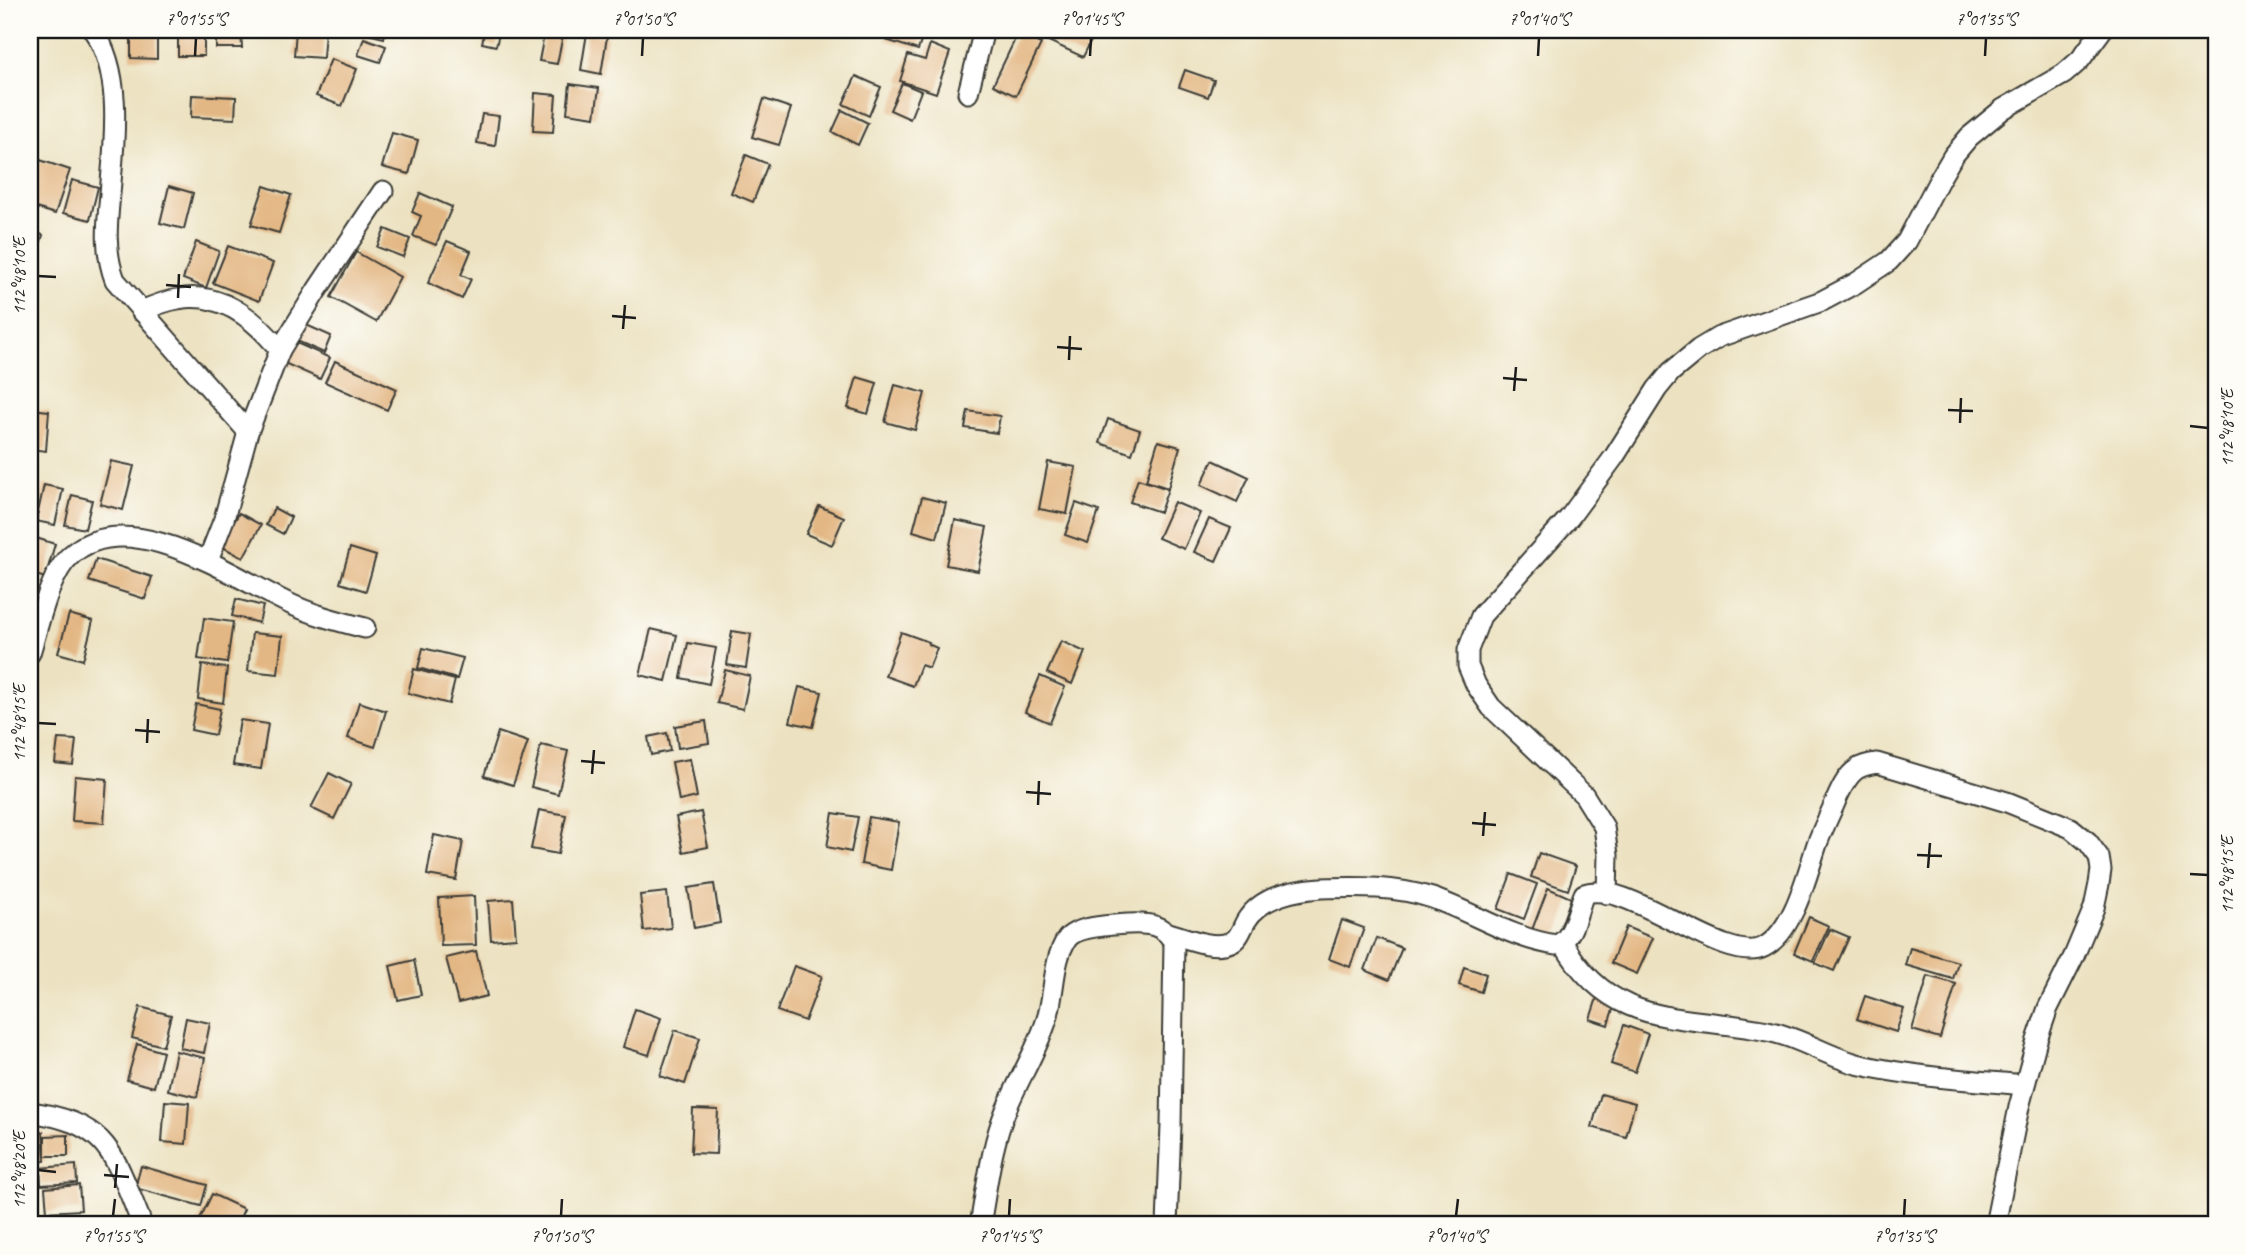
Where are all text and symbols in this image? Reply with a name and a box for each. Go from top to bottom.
text: 7°01'55"S [166,8,230,30]
text: 7°01'50"S [613,8,677,30]
text: 7°01'45"S [1061,8,1125,30]
text: 7°01'40"S [1509,8,1573,30]
text: 7°01'35"S [1956,8,2020,30]
text: 112°48'10"E [8,235,30,315]
text: 112°48'10"E [2216,387,2238,467]
text: 112°48'15"E [8,682,30,762]
text: 112°48'15"E [2216,834,2238,914]
text: 112°48'20"E [8,1129,30,1209]
text: 7°01'55"S [83,1225,147,1247]
text: 7°01'50"S [531,1225,595,1247]
text: 7°01'45"S [979,1225,1043,1247]
text: 7°01'40"S [1426,1225,1490,1247]
text: 7°01'35"S [1874,1225,1938,1247]

